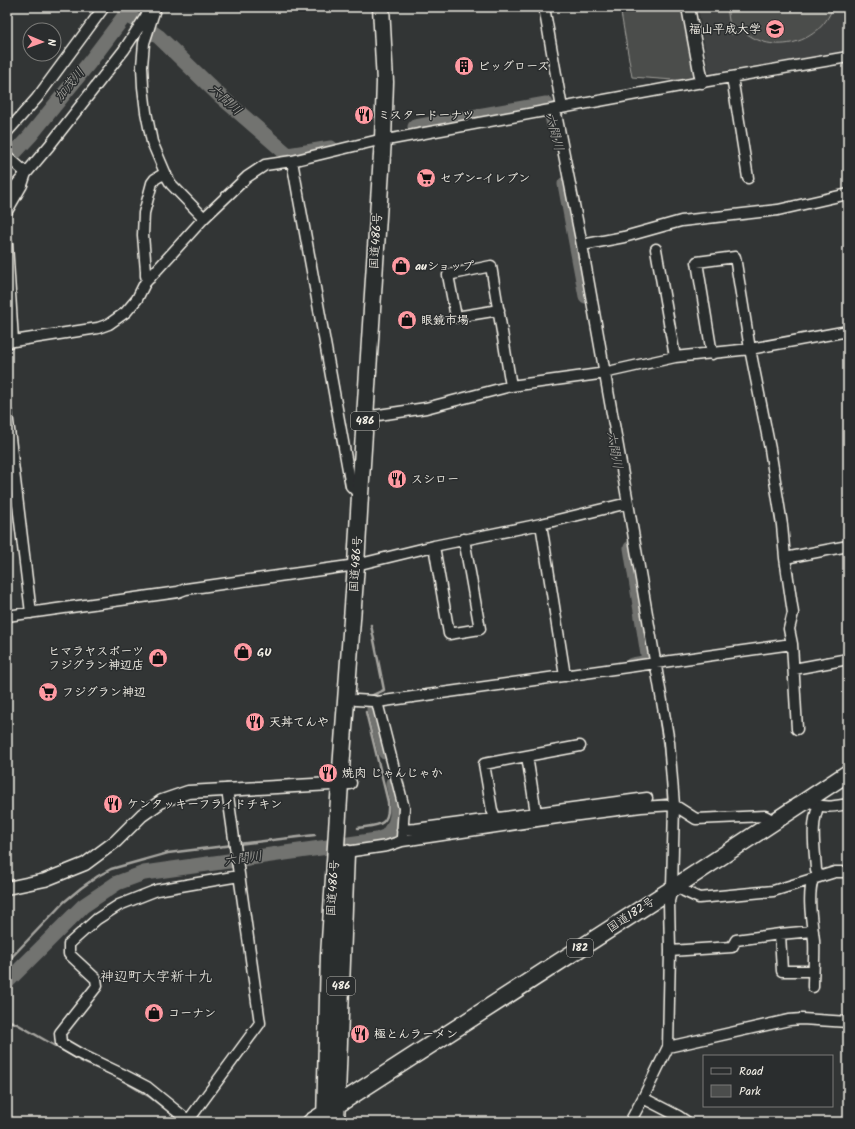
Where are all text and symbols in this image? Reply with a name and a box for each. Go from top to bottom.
school or university icon: 福山平成大学 [764,18,786,40]
place label: 福山平成大学 [689,20,761,39]
north arrow [22,22,62,62]
text: N [42,39,60,46]
building icon: ビッグローズ [453,55,475,77]
place label: ビッグローズ [478,57,549,76]
water label: 加茂川 [49,63,91,107]
water label: 六間川 [203,79,247,121]
restaurant icon: ミスタードーナツ [353,104,375,126]
place label: ミスタードーナツ [378,106,474,125]
water label: 六間川 [539,111,569,153]
supermarket icon: セブン-イレブン [415,167,437,189]
place label: セブン-イレブン [440,169,530,188]
street label: 国道486号 [365,212,387,270]
shop icon: auショップ [390,255,412,277]
place label: auショップ [415,257,474,276]
shop icon: 眼鏡市場 [396,309,418,331]
place label: 眼鏡市場 [421,311,469,330]
road number: 486 [351,412,379,430]
water label: 六間川 [600,429,628,471]
restaurant icon: スシロー [386,468,408,490]
place label: スシロー [411,470,459,489]
street label: 国道486号 [345,535,367,593]
shop icon: GU [232,641,254,663]
place label: ヒマラヤスポーツ フジグラン神辺店 [48,642,144,675]
place label: GU [257,643,272,662]
shop icon: ヒマラヤスポーツ フジグラン神辺店 [147,647,169,669]
supermarket icon: フジグラン神辺 [37,681,59,703]
place label: フジグラン神辺 [62,683,146,702]
restaurant icon: 天丼てんや [244,711,266,733]
place label: 天丼てんや [269,713,329,732]
restaurant icon: 焼肉 じゃんじゃか [317,762,339,784]
place label: 焼肉 じゃんじゃか [342,764,443,783]
restaurant icon: ケンタッキーフライドチキン [102,793,124,815]
place label: ケンタッキーフライドチキン [127,795,282,814]
water label: 六間川 [222,846,264,872]
street label: 国道486号 [322,859,344,917]
street label: 国道182号 [603,892,659,938]
road number: 182 [567,939,593,957]
district label: 神辺町大字新十九 [100,966,212,988]
road number: 486 [327,977,355,995]
shop icon: コーナン [143,1002,165,1024]
place label: コーナン [168,1004,216,1023]
restaurant icon: 極とんラーメン [349,1023,371,1045]
place label: 極とんラーメン [374,1025,458,1044]
legend [703,1055,833,1107]
text: Road [739,1062,764,1081]
text: Park [739,1082,761,1101]

